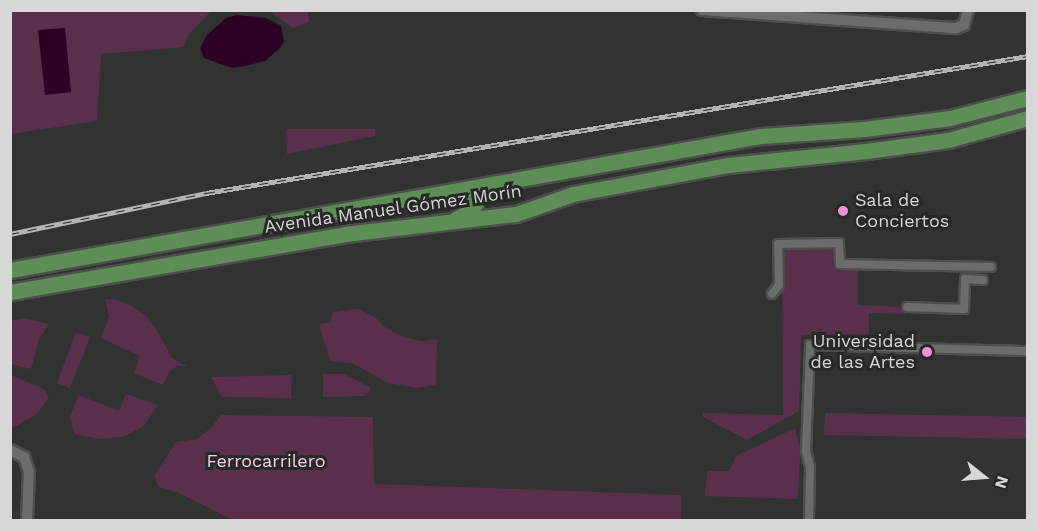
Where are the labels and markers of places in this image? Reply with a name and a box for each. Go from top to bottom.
place label: Sala de Conciertos [855,190,949,232]
marker: Sala de Conciertos [836,204,850,218]
place label: Universidad de las Artes [810,331,915,374]
marker: Universidad de las Artes [920,345,934,359]

